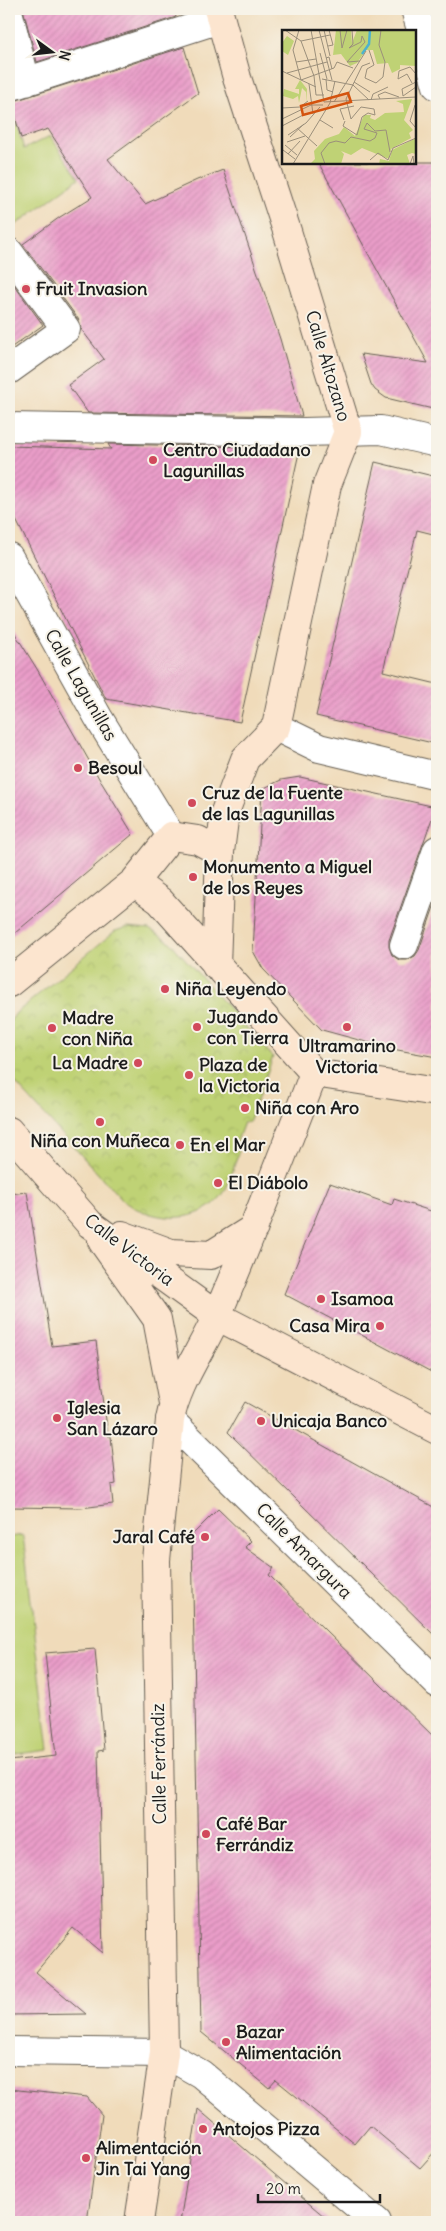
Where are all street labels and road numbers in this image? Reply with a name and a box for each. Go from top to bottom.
street label: Calle Altozano [301,308,356,424]
street label: Calle Lagunillas [40,625,123,745]
street label: Calle Victoria [80,1208,179,1291]
street label: Calle Amargura [251,1498,357,1604]
street label: Calle Ferrándiz [146,1703,171,1825]

